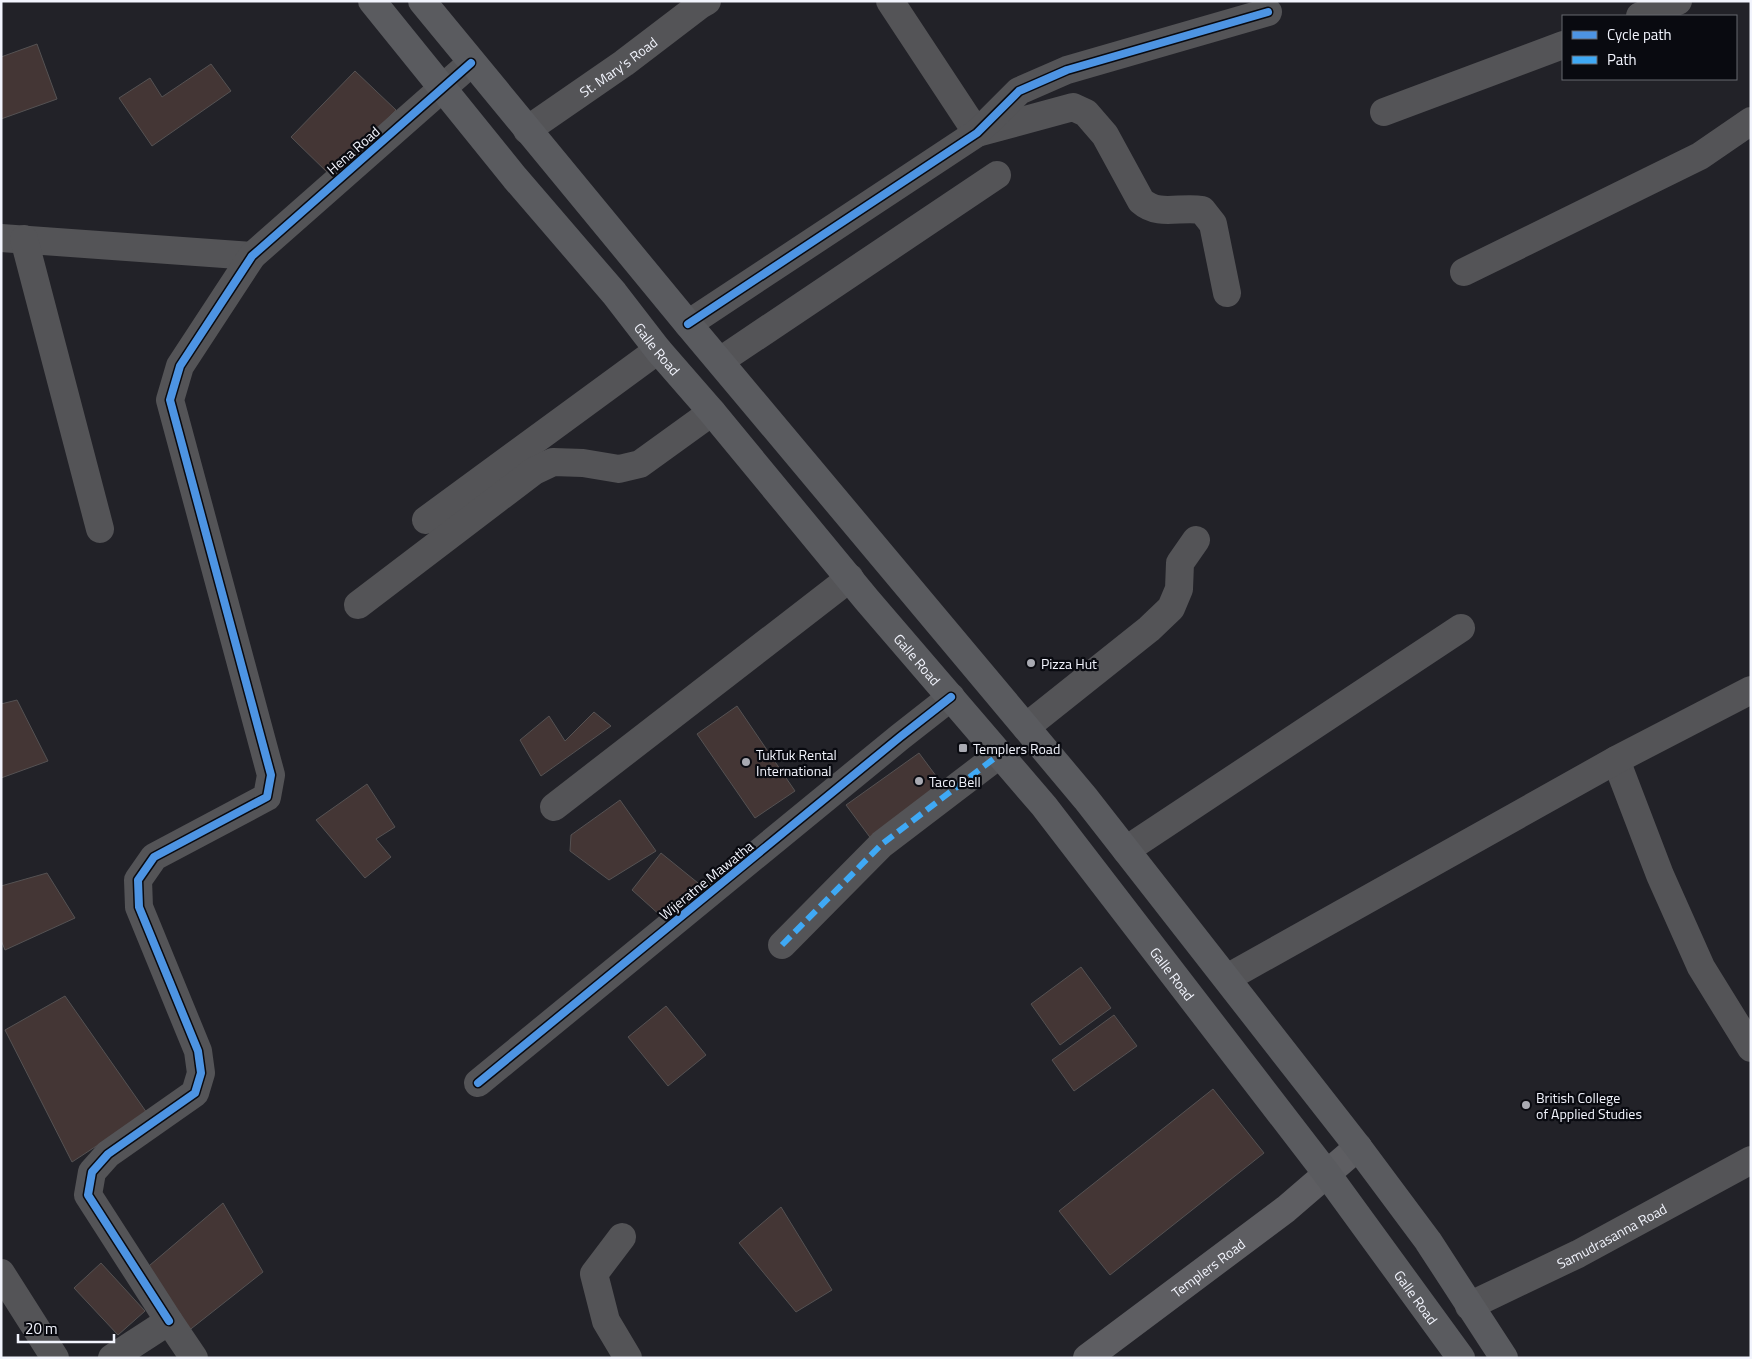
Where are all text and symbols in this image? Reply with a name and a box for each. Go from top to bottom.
legend [1562,15,1737,80]
text: Cycle path [1607,23,1672,46]
street label: St. Mary's Road [575,31,661,102]
text: Path [1607,48,1637,71]
street label: Hena Road [322,121,384,179]
street label: Galle Road [630,318,686,380]
street label: Galle Road [889,628,946,690]
place label: Pizza Hut [1041,653,1097,674]
marker: Pizza Hut [1025,657,1037,669]
place label: Templers Road [973,738,1060,759]
marker: Templers Road [957,742,969,754]
place label: TukTuk Rental International [756,744,837,781]
marker: TukTuk Rental International [740,756,752,768]
place label: Taco Bell [929,771,981,792]
marker: Taco Bell [913,775,925,787]
street label: Wijeratne Mawatha [654,835,758,925]
street label: Galle Road [1145,942,1200,1005]
place label: British College of Applied Studies [1536,1087,1642,1124]
marker: British College of Applied Studies [1520,1099,1532,1111]
street label: Samudrasanna Road [1553,1197,1670,1273]
street label: Templers Road [1167,1233,1249,1302]
street label: Galle Road [1390,1265,1443,1328]
scale bar [18,1312,114,1344]
text: 20 m [25,1317,58,1340]

